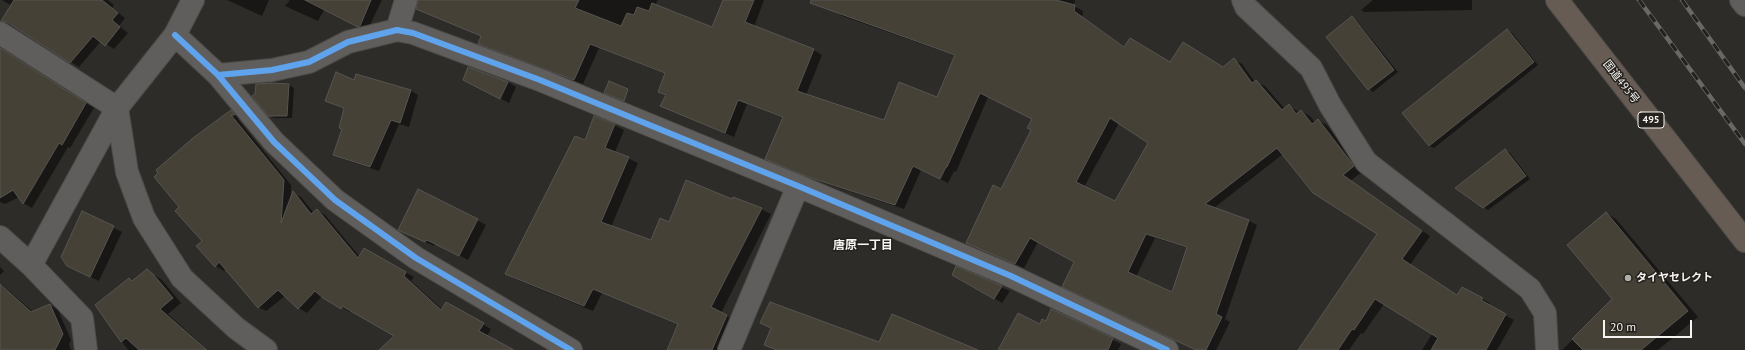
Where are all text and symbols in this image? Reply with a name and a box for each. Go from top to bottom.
street label: 国道495号 [1600,58,1642,106]
road number: 495 [1638,112,1664,128]
district label: 唐原一丁目 [833,239,893,253]
place label: タイヤセレクト [1636,271,1713,285]
marker: タイヤセレクト [1623,273,1633,283]
scale bar [1605,312,1694,338]
text: 20 m [1610,319,1636,334]

